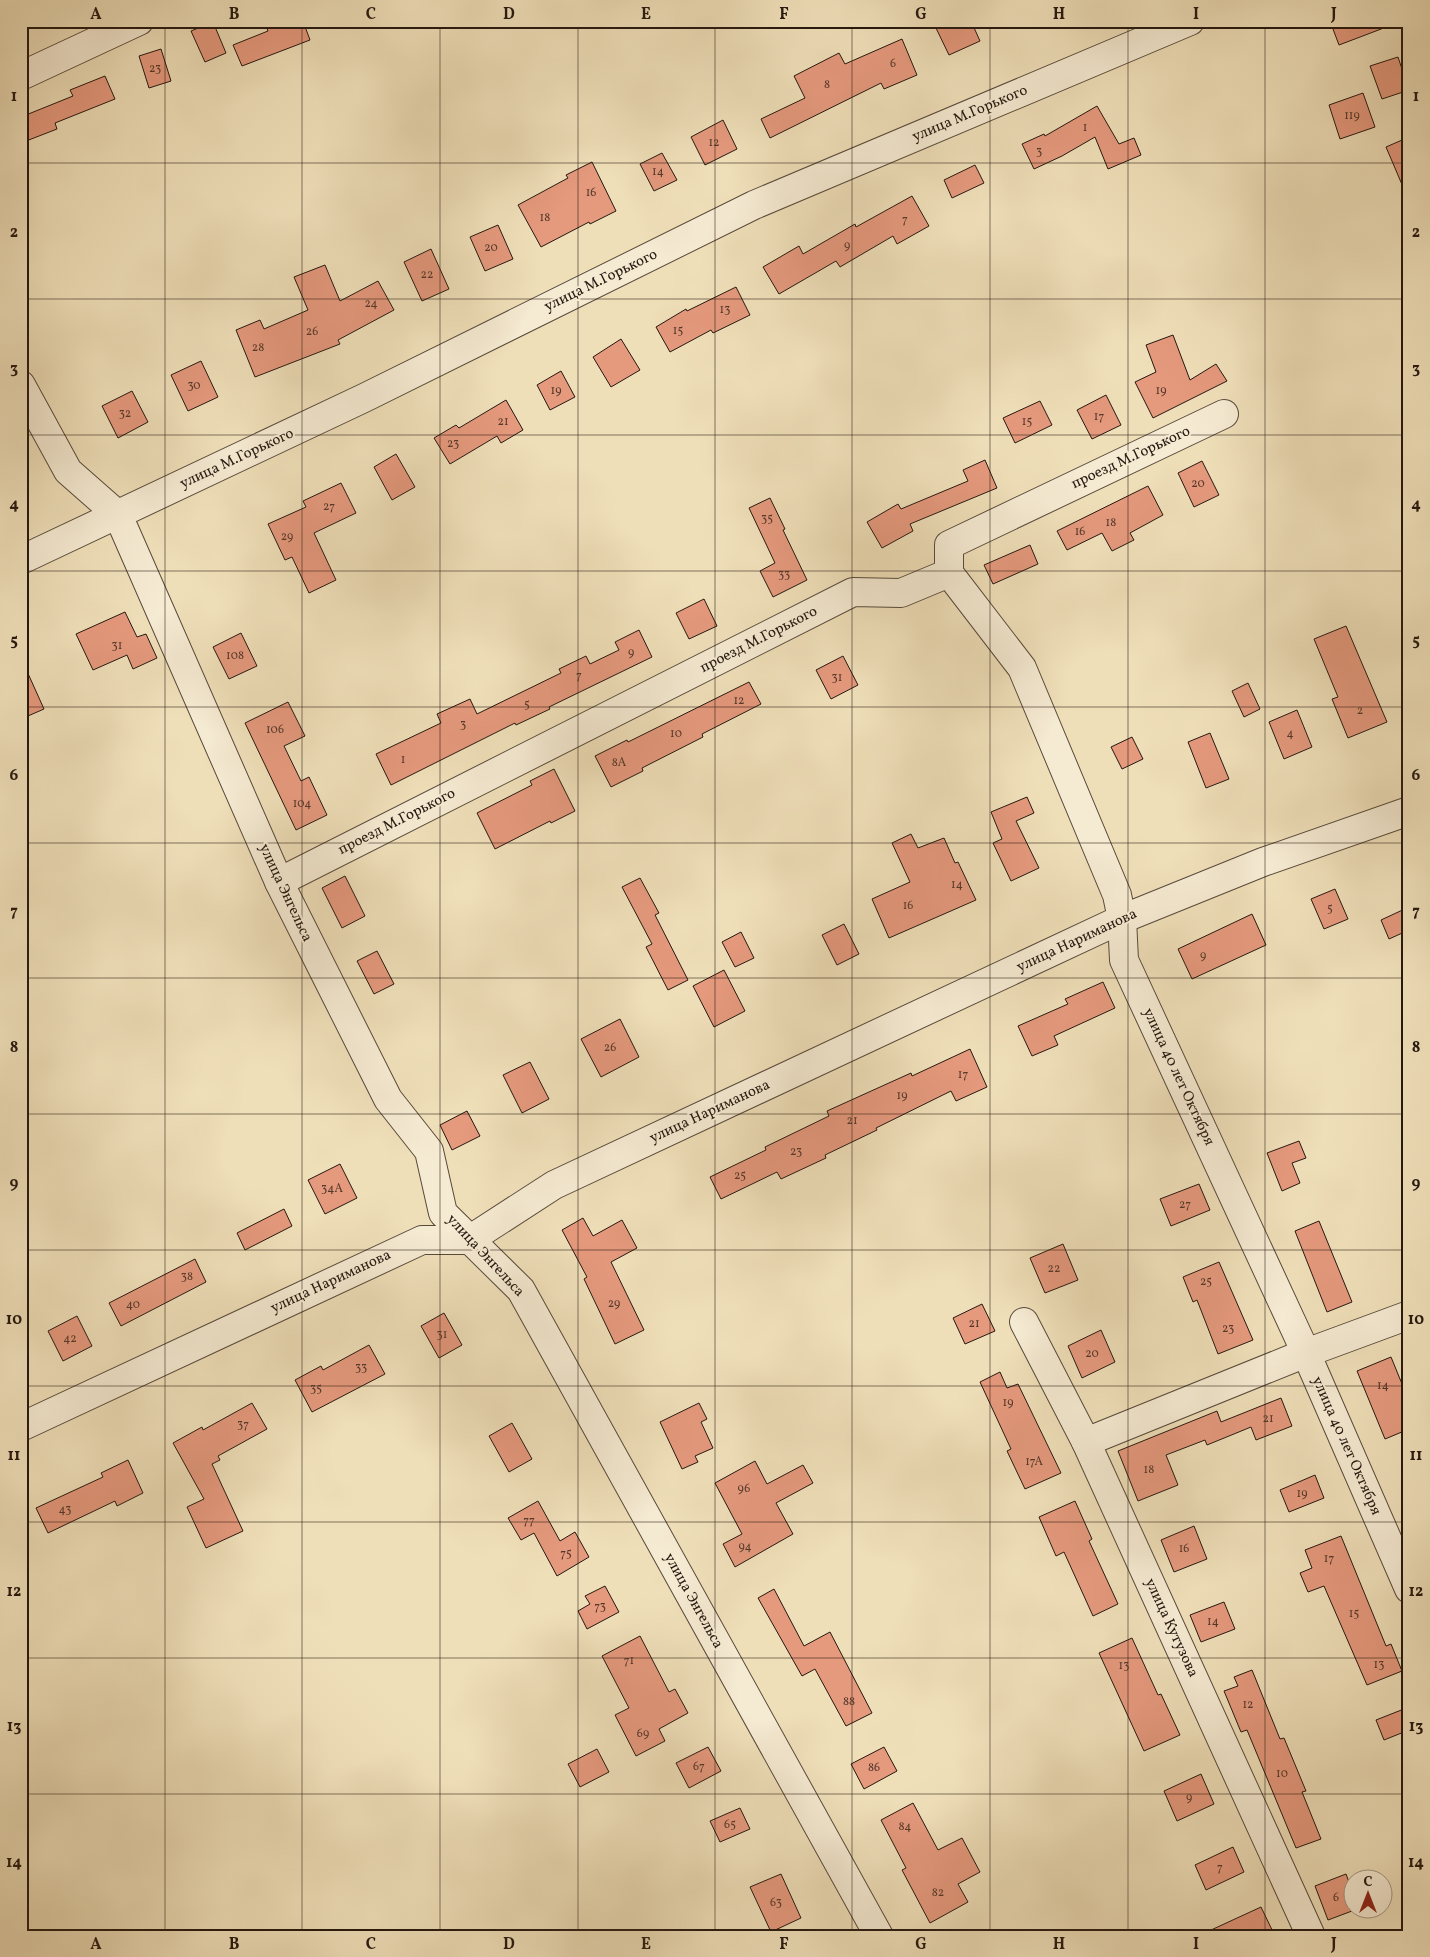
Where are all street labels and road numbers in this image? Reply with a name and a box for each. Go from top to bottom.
street label: улица М.Горького [909,80,1031,148]
street label: улица М.Горького [541,244,661,318]
street label: проезд М.Горького [1068,421,1194,495]
street label: улица М.Горького [177,423,297,495]
street label: проезд М.Горького [697,601,821,679]
street label: проезд М.Горького [335,783,459,861]
street label: улица Энгельса [253,840,317,946]
street label: улица Нариманова [1013,904,1141,978]
street label: улица 40 лет Октября [1137,1005,1219,1149]
street label: улица Нариманова [646,1075,774,1149]
street label: улица Энгельса [441,1210,529,1302]
street label: улица Нариманова [267,1245,395,1319]
street label: улица 40 лет Октября [1306,1373,1386,1519]
street label: улица Энгельса [658,1549,728,1653]
street label: улица Кутузова [1139,1575,1203,1681]

